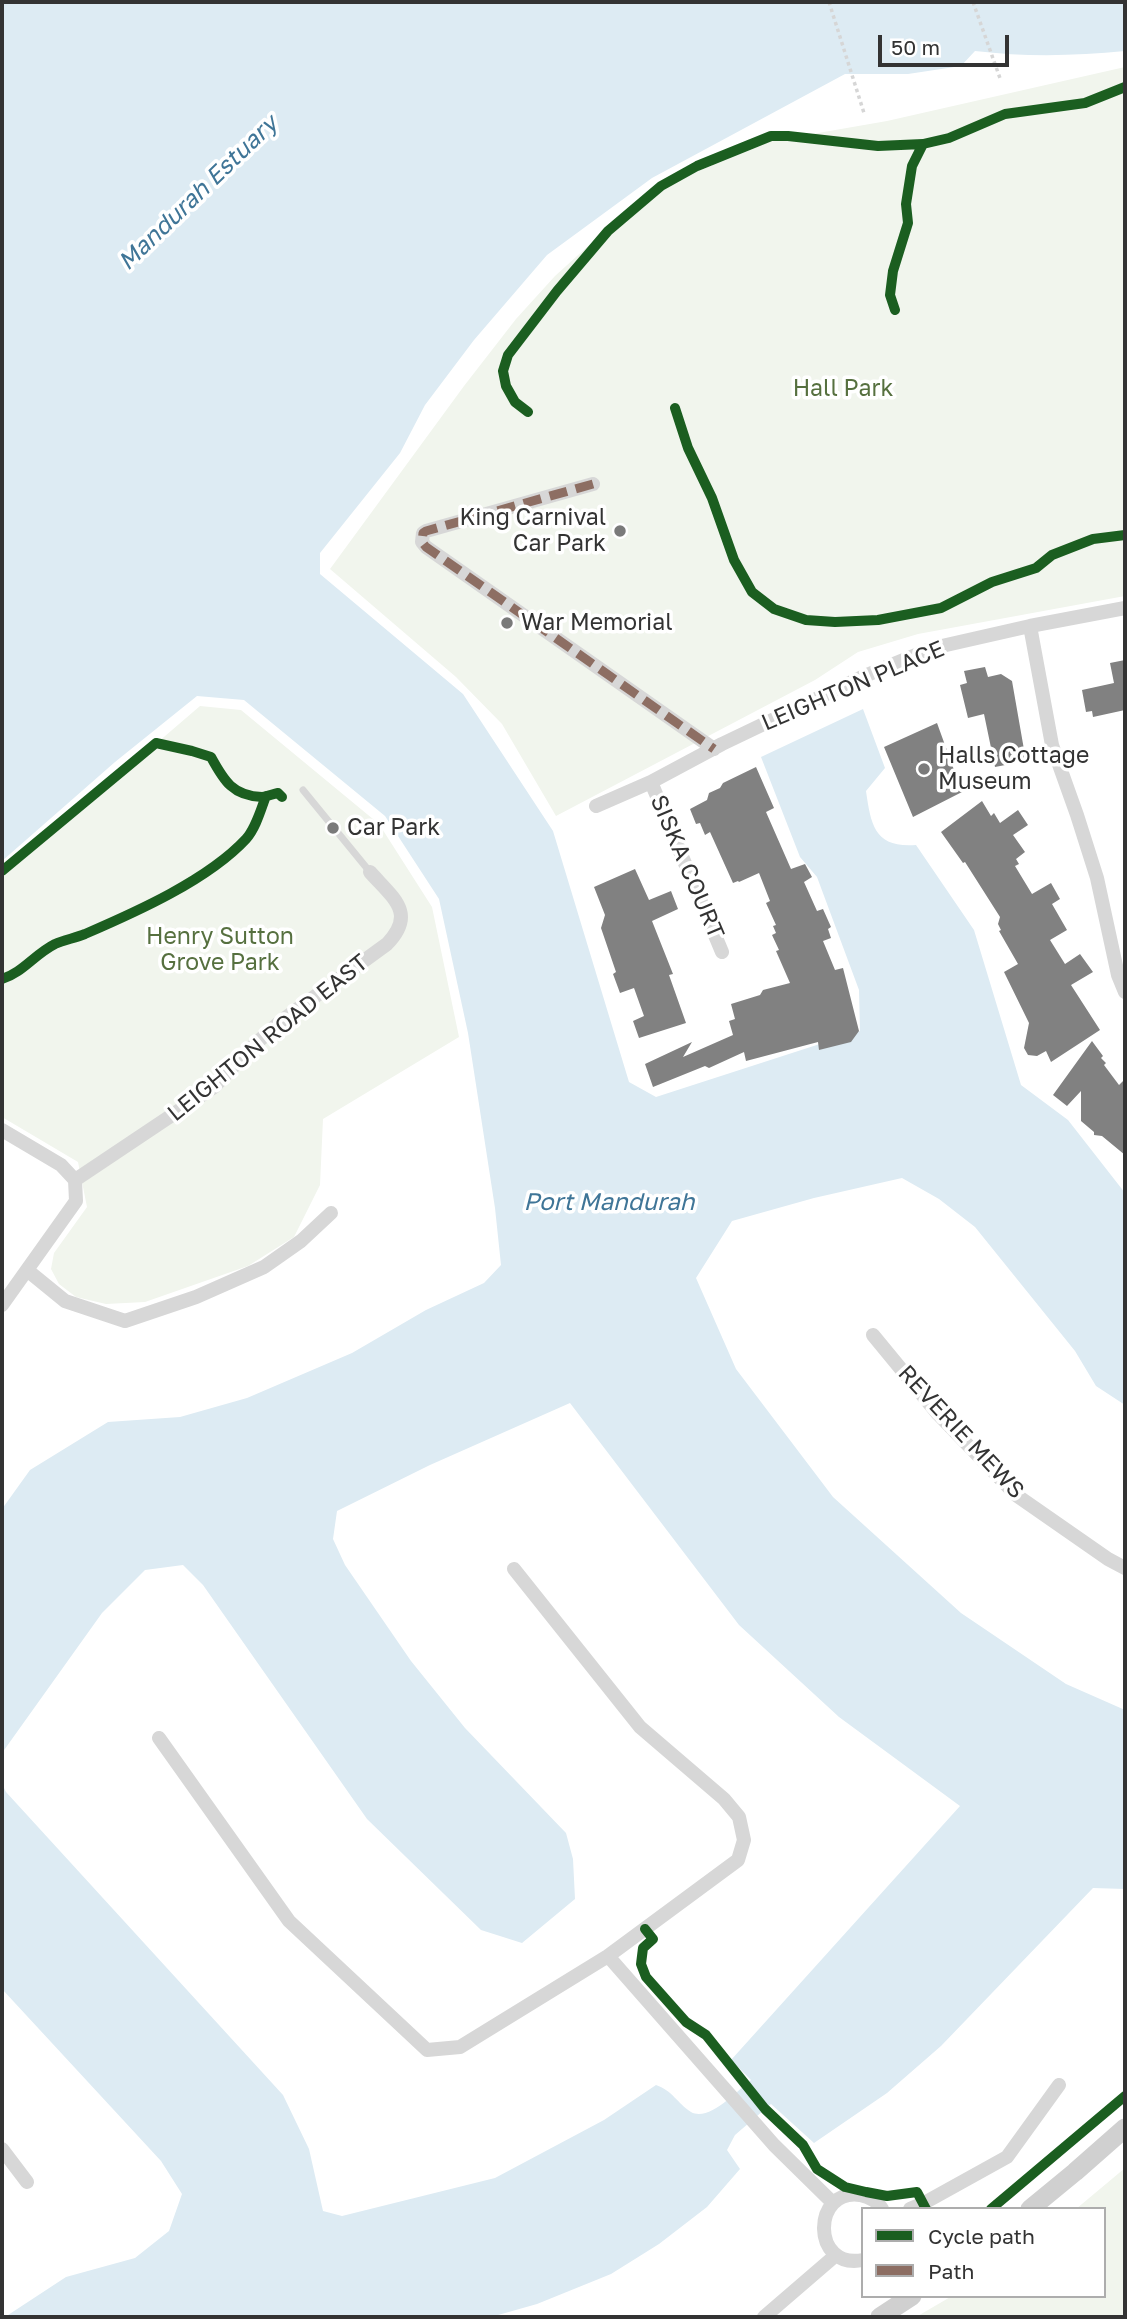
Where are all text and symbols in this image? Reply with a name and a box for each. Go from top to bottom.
scale bar [882,21,1013,65]
text: 50 m [891,34,940,60]
water label: Mandurah Estuary [112,110,284,276]
park label: Hall Park [793,375,893,403]
place label: King Carnival Car Park [459,504,606,558]
marker: King Carnival Car Park [612,523,628,539]
place label: War Memorial [521,609,673,637]
marker: War Memorial [499,615,515,631]
street label: LEIGHTON PLACE [758,635,948,737]
place label: Halls Cottage Museum [938,742,1089,796]
marker: Halls Cottage Museum [916,761,932,777]
street label: SISKA COURT [644,791,730,943]
place label: Car Park [347,814,440,842]
marker: Car Park [325,820,341,836]
park label: Henry Sutton Grove Park [146,923,294,977]
street label: LEIGHTON ROAD EAST [162,949,374,1127]
water label: Port Mandurah [524,1188,694,1216]
street label: REVERIE MEWS [892,1360,1030,1504]
legend [861,2207,1106,2298]
text: Cycle path [928,2223,1035,2249]
text: Path [928,2258,975,2284]

